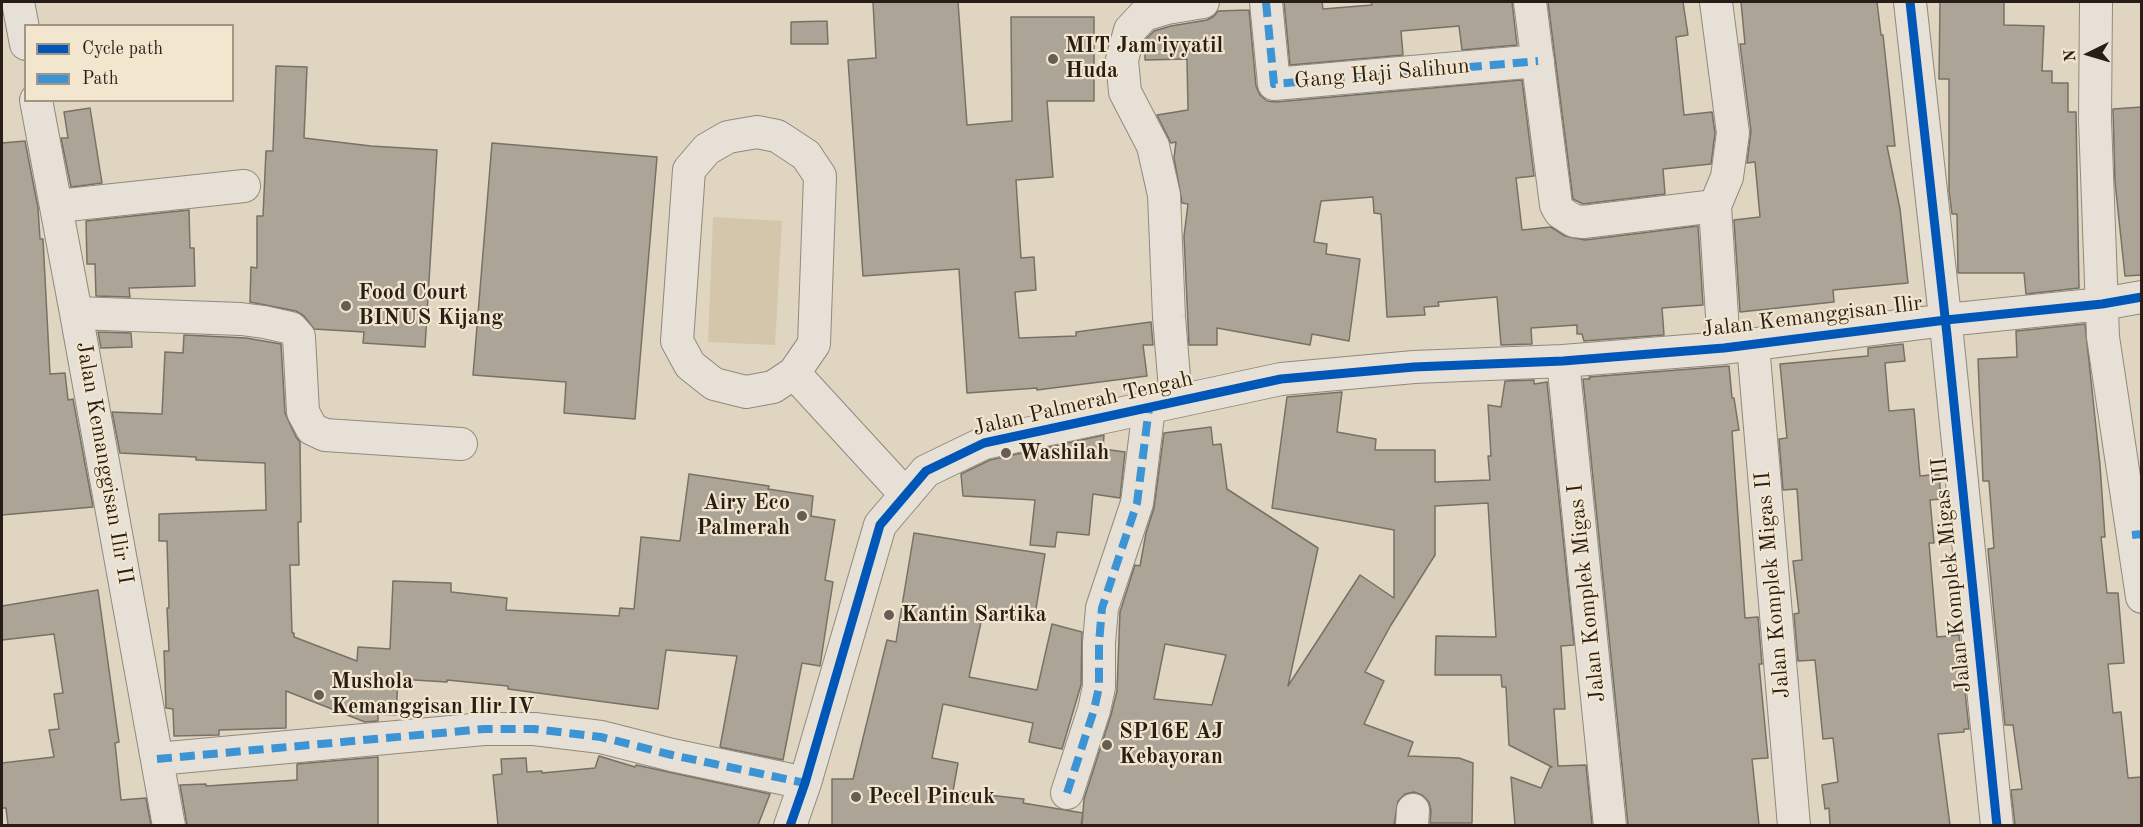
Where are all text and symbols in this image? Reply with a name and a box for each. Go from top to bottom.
legend [24,24,234,102]
north arrow [2059,24,2119,84]
place label: MIT Jam'iyyatil Huda [1065,33,1223,84]
text: Cycle path [82,40,163,58]
text: N [2063,49,2080,62]
marker: MIT Jam'iyyatil Huda [1046,52,1060,66]
street label: Gang Haji Salihun [1293,53,1471,95]
text: Path [82,70,118,88]
place label: Food Court BINUS Kijang [358,280,503,332]
street label: Jalan Kemanggisan Ilir [1700,290,1924,344]
marker: Food Court BINUS Kijang [339,299,353,313]
street label: Jalan Kemanggisan Ilir II [70,340,138,586]
street label: Jalan Palmerah Tengah [970,366,1196,442]
place label: Washilah [1018,440,1109,466]
marker: Washilah [999,446,1013,460]
street label: Jalan Komplek Migas III [1927,456,1977,694]
street label: Jalan Komplek Migas II [1750,470,1796,700]
street label: Jalan Komplek Migas I [1562,483,1612,703]
place label: Airy Eco Palmerah [697,490,790,542]
marker: Airy Eco Palmerah [795,509,809,523]
place label: Kantin Sartika [901,602,1047,628]
marker: Kantin Sartika [882,608,896,622]
place label: Mushola Kemanggisan Ilir IV [331,669,535,720]
marker: Mushola Kemanggisan Ilir IV [312,688,326,702]
place label: SP16E AJ Kebayoran [1119,719,1223,770]
marker: SP16E AJ Kebayoran [1100,738,1114,752]
place label: Pecel Pincuk [868,784,995,810]
marker: Pecel Pincuk [849,790,863,804]

